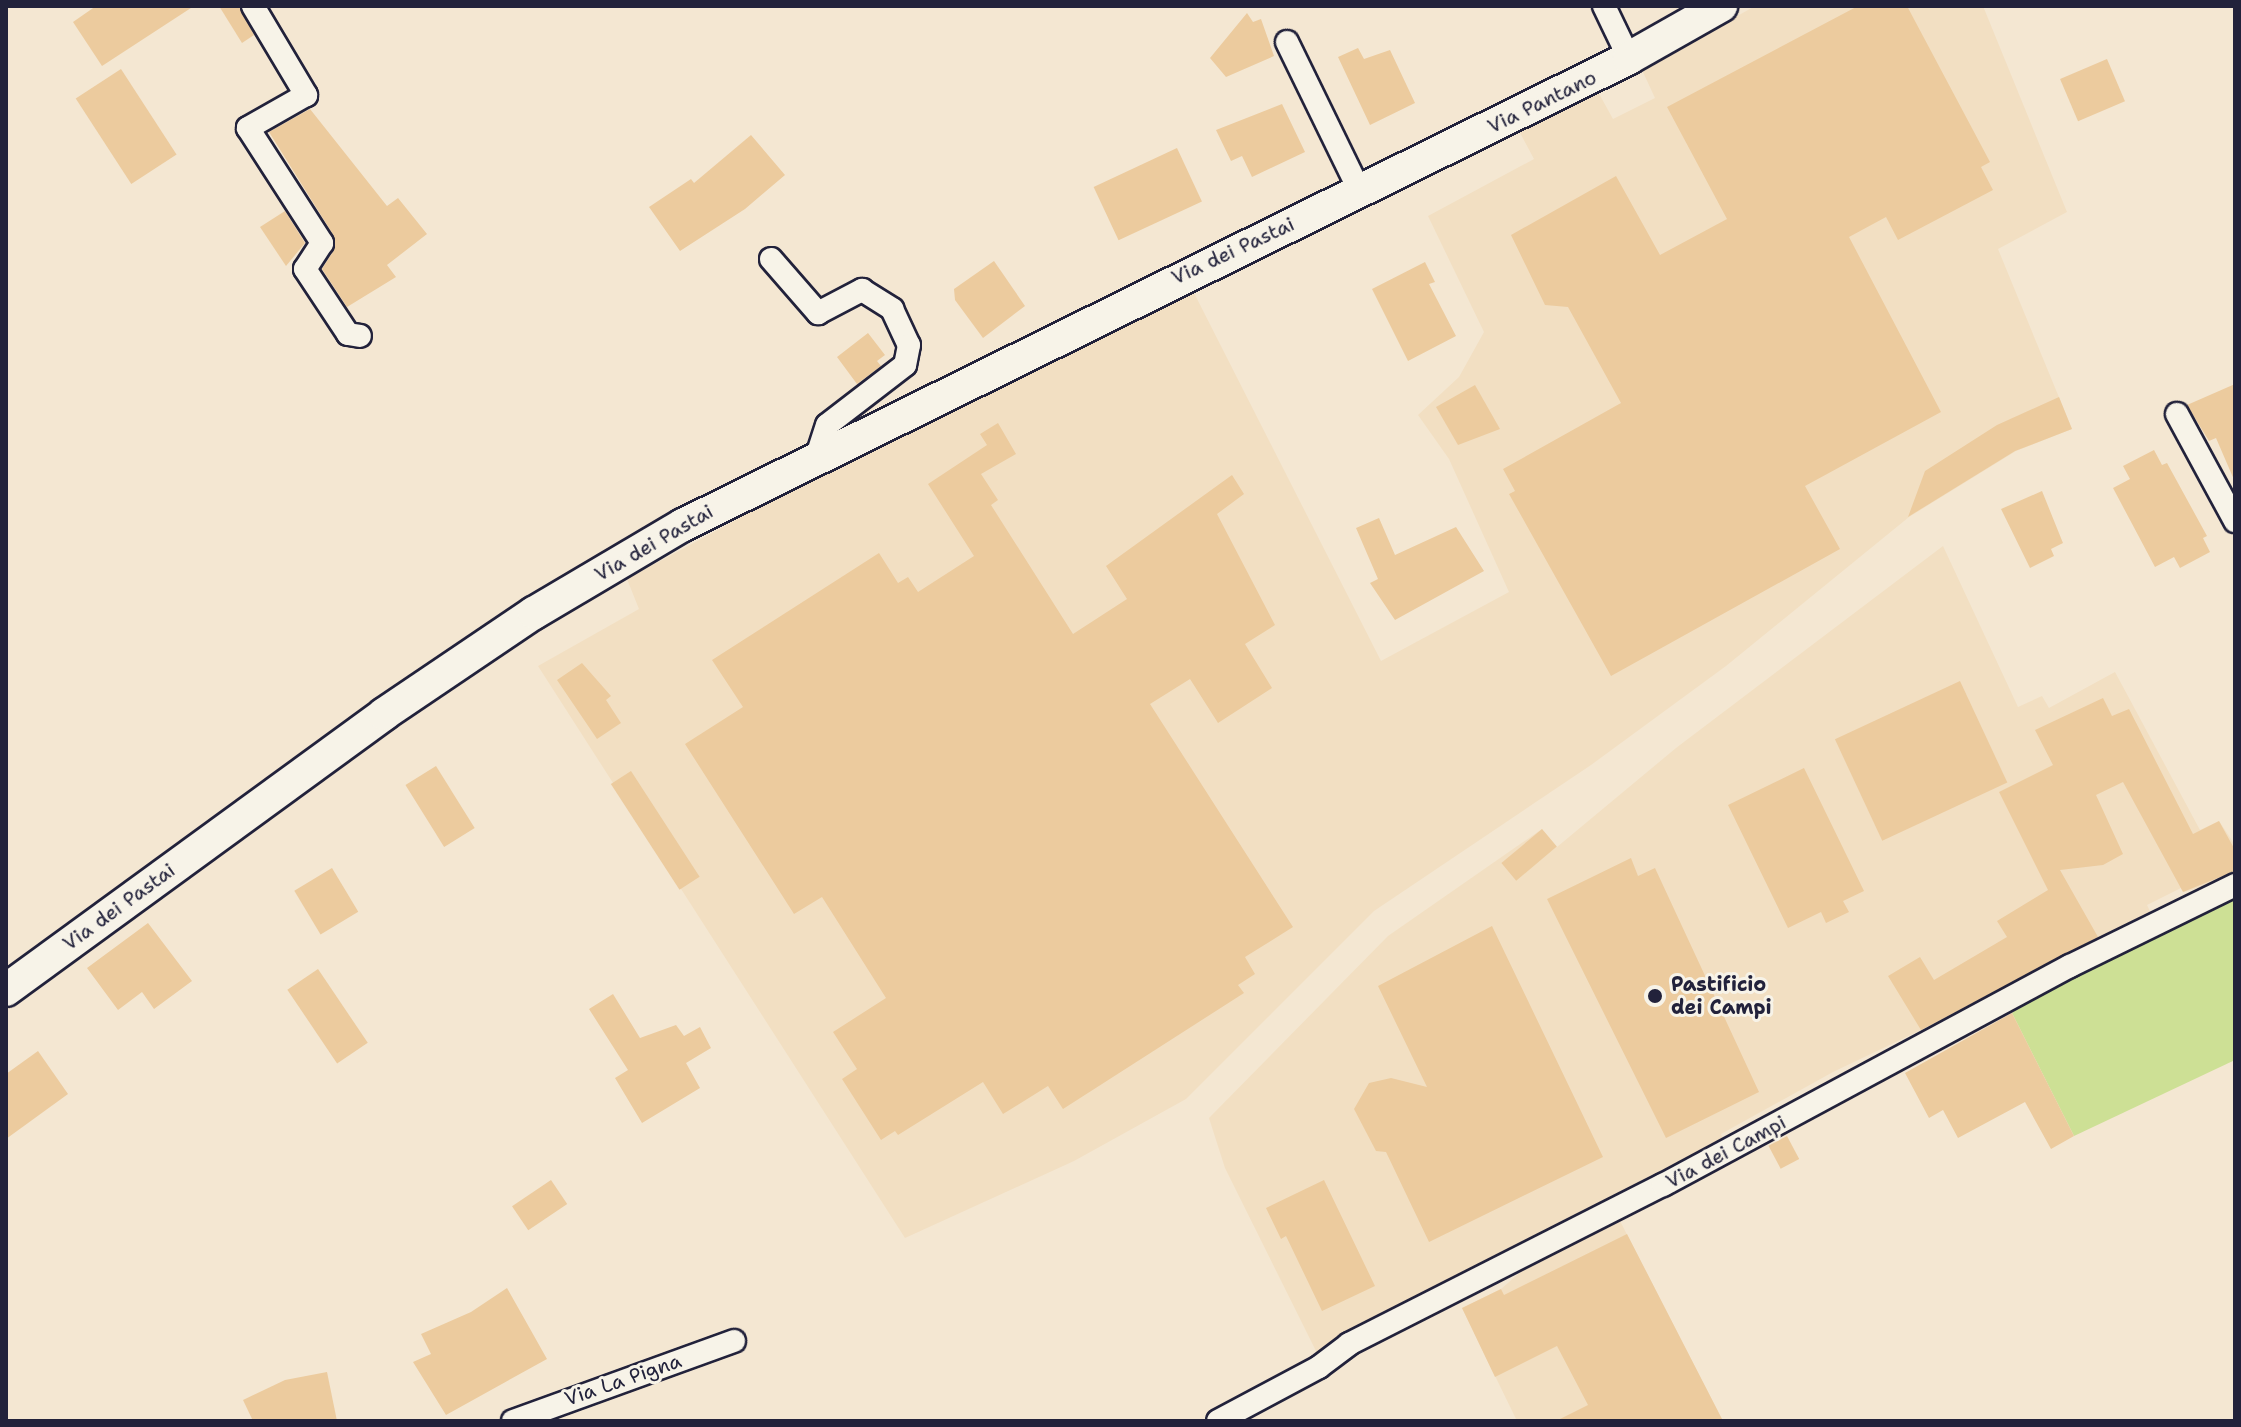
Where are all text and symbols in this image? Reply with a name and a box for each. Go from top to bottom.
street label: Via Pantano [1484,65,1600,139]
street label: Via dei Pastai [1168,212,1298,290]
street label: Via dei Pastai [590,499,718,587]
street label: Via dei Pastai [58,858,180,956]
place label: Pastificio dei Campi [1671,972,1772,1019]
marker: Pastificio dei Campi [1646,987,1664,1005]
street label: Via dei Campi [1662,1110,1790,1194]
street label: Via La Pigna [561,1349,685,1411]

